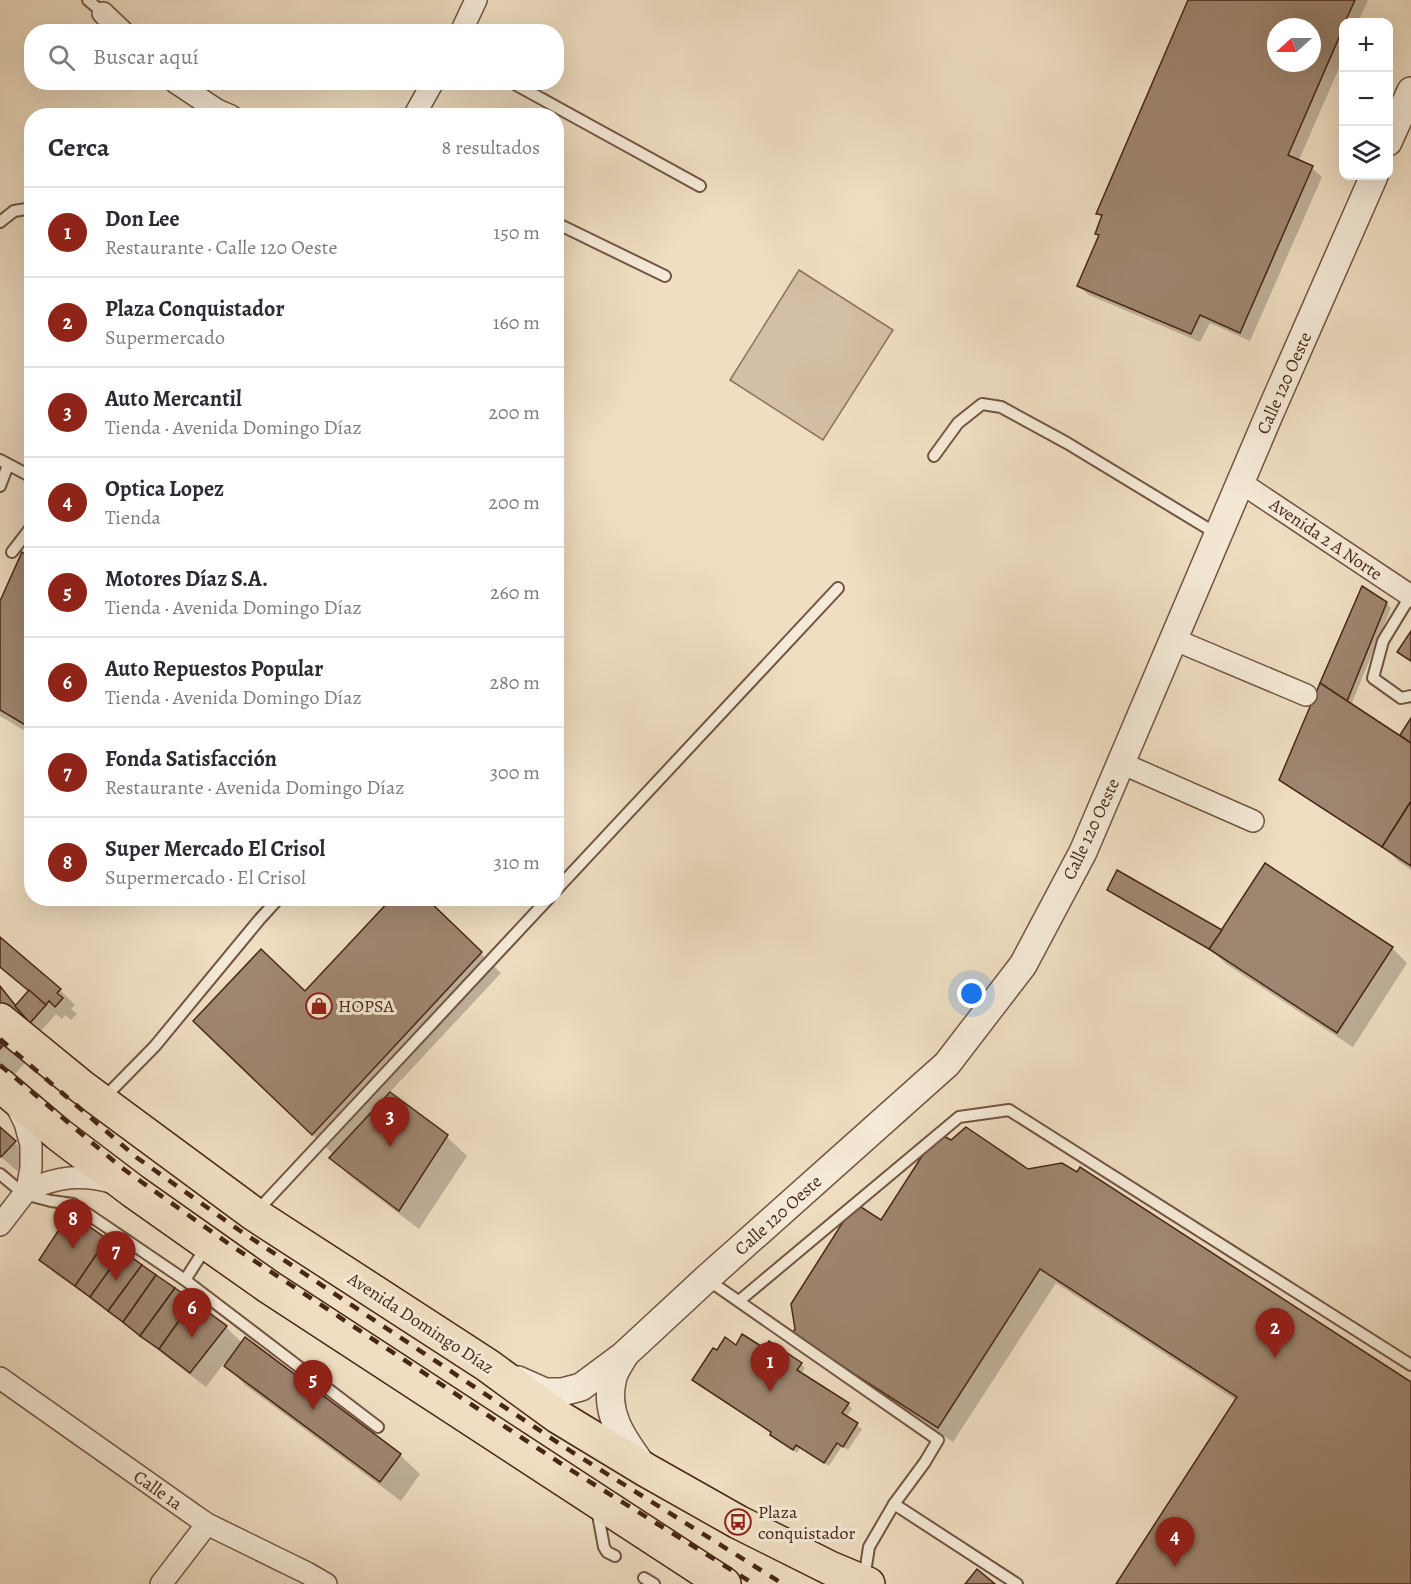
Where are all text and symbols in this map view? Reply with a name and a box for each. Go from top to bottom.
north arrow [1267,18,1321,72]
map controls [1339,18,1393,180]
button: + [1339,18,1393,72]
search box [24,24,564,90]
icon: search [45,41,78,74]
text: Buscar aquí [93,42,199,72]
button: − [1339,72,1393,126]
button: layers [1339,126,1393,180]
text: Cerca [48,130,110,165]
text: 8 resultados [442,134,540,161]
text: Don Lee [105,204,180,234]
text: 1 [64,219,71,246]
text: 150 m [493,219,540,246]
text: Restaurante · Calle 120 Oeste [105,234,337,261]
text: Plaza Conquistador [105,294,284,324]
text: 2 [63,309,72,336]
text: 160 m [493,309,540,336]
text: Supermercado [105,324,225,351]
street label: Calle 120 Oeste [1251,328,1317,438]
text: Auto Mercantil [105,384,242,414]
text: 3 [63,399,72,426]
text: 200 m [489,399,540,426]
text: Tienda · Avenida Domingo Díaz [105,414,362,441]
text: Optica Lopez [105,474,224,504]
text: 4 [63,489,72,516]
text: 200 m [489,489,540,516]
street label: Avenida 2 A Norte [1264,492,1387,586]
text: Tienda [105,504,161,531]
text: Motores Díaz S.A. [105,564,268,594]
text: 5 [63,579,72,606]
text: 260 m [490,579,540,606]
text: Tienda · Avenida Domingo Díaz [105,594,362,621]
text: Auto Repuestos Popular [105,654,323,684]
text: 6 [63,669,72,696]
text: 280 m [490,669,540,696]
text: Tienda · Avenida Domingo Díaz [105,684,362,711]
text: Fonda Satisfacción [105,744,277,774]
text: 7 [63,759,72,786]
text: 300 m [490,759,540,786]
text: Restaurante · Avenida Domingo Díaz [105,774,404,801]
street label: Calle 120 Oeste [1057,774,1125,884]
text: Super Mercado El Crisol [105,834,325,864]
text: 8 [63,849,72,876]
text: 310 m [494,849,540,876]
text: Supermercado · El Crisol [105,864,306,891]
your location [957,979,986,1008]
shop icon: HOPSA [304,991,334,1021]
place label: HOPSA [338,994,394,1018]
pin: 3 [370,1098,410,1147]
street label: Calle 120 Oeste [729,1169,827,1261]
pin: 8 [54,1200,92,1249]
pin: 7 [96,1232,136,1281]
street label: Avenida Domingo Díaz [342,1266,499,1379]
pin: 6 [172,1288,212,1338]
pin: 2 [1256,1308,1294,1358]
pin: 1 [750,1342,790,1392]
pin: 5 [294,1360,332,1410]
street label: Calle 1a [129,1465,188,1516]
place label: Plaza conquistador [758,1500,855,1545]
bus stop icon: Plaza conquistador [723,1507,753,1537]
pin: 4 [1156,1518,1194,1567]

